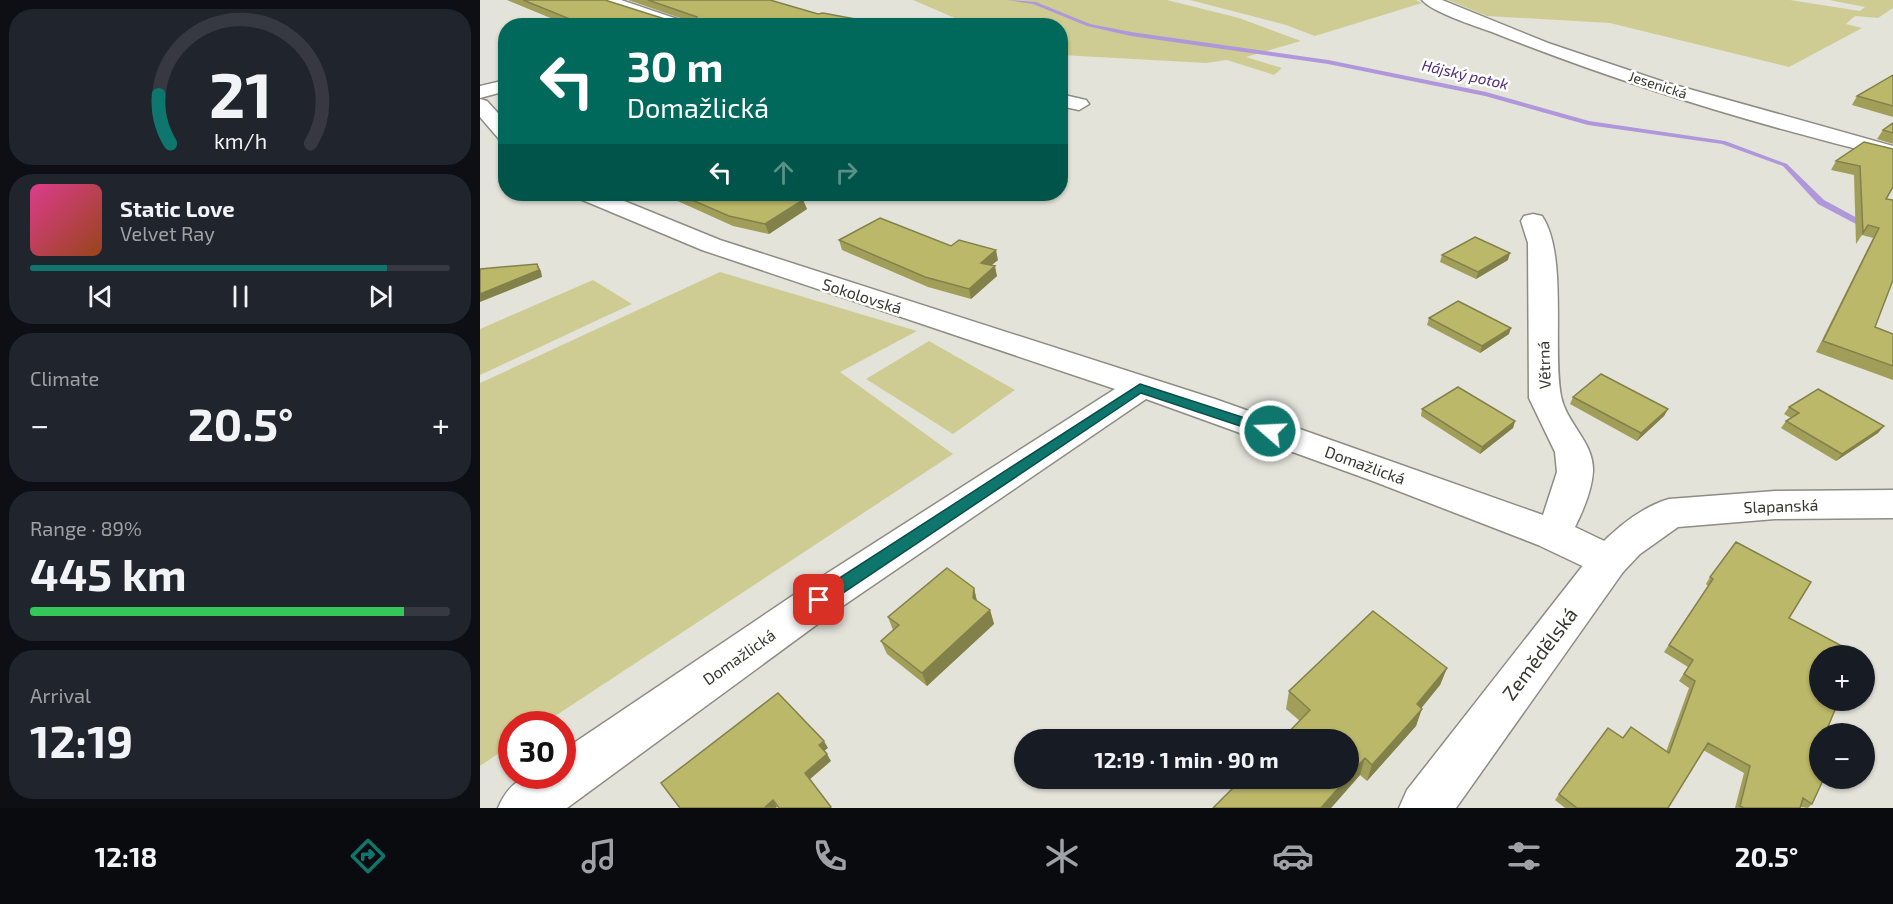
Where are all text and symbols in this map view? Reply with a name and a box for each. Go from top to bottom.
text: 30 m [627,40,723,90]
icon: left [528,42,606,120]
water label: Hájský potok [1420,55,1510,94]
text: 21 [208,56,272,131]
street label: Jesenická [1627,67,1689,102]
text: Domažlická [627,91,769,123]
text: km/h [213,128,267,153]
icon: left [704,156,737,189]
icon: ahead [767,156,800,189]
icon: right [830,156,863,189]
text: Static Love [120,195,235,221]
text: Velvet Ray [120,221,215,245]
street label: Sokolovská [820,274,904,317]
icon: previous [84,280,117,313]
icon: pause [224,280,257,313]
icon: next [364,280,397,313]
street label: Větrná [1533,341,1554,389]
text: Climate [30,366,99,390]
text: 20.5° [188,396,293,450]
position arrow [1238,399,1302,463]
text: − [30,404,49,444]
text: + [432,404,450,444]
street label: Domažlická [1322,441,1408,488]
street label: Slapanská [1743,495,1819,516]
text: Range · 89% [30,516,142,540]
text: 445 km [30,546,187,600]
pin [793,574,844,625]
icon: arrive [802,583,835,616]
street label: Zemědělská [1497,602,1582,704]
street label: Domažlická [699,625,779,689]
map controls [1809,645,1875,789]
button: + [1809,645,1875,711]
text: Arrival [30,683,91,707]
speed limit sign: 30 [498,711,576,789]
text: 12:19 [30,713,133,767]
button: − [1809,723,1875,789]
text: 12:19 · 1 min · 90 m [1094,746,1279,772]
icon: directions [347,835,389,877]
icon: music [578,835,620,877]
icon: phone [809,835,851,877]
icon: climate [1041,835,1083,877]
icon: car [1272,835,1314,877]
icon: filters [1503,835,1545,877]
text: 12:18 [95,840,157,872]
text: 20.5° [1735,840,1798,872]

